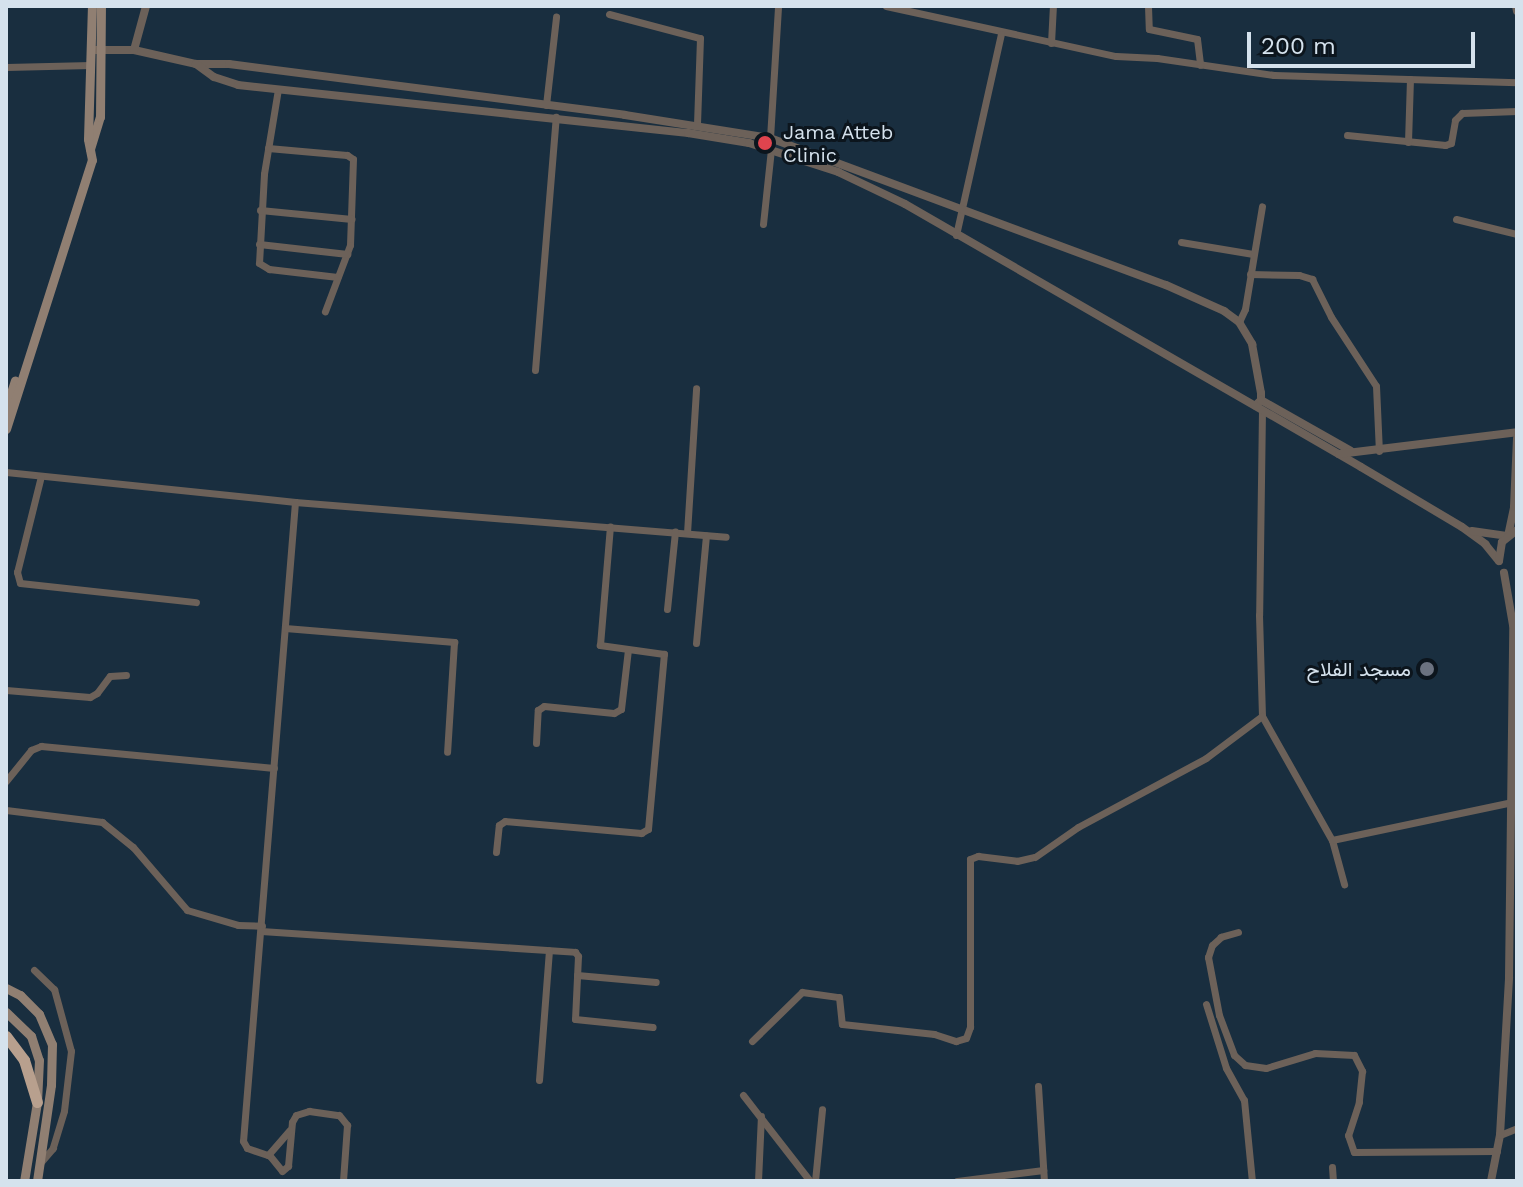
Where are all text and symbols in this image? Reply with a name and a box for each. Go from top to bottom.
scale bar [1251,16,1479,66]
text: 200 m [1261,32,1336,60]
place label: Jama Atteb Clinic [783,120,895,167]
marker: Jama Atteb Clinic [754,132,776,154]
place label: مسجد الفلاح [1307,657,1411,681]
marker: مسجد الفلاح [1418,660,1436,678]

